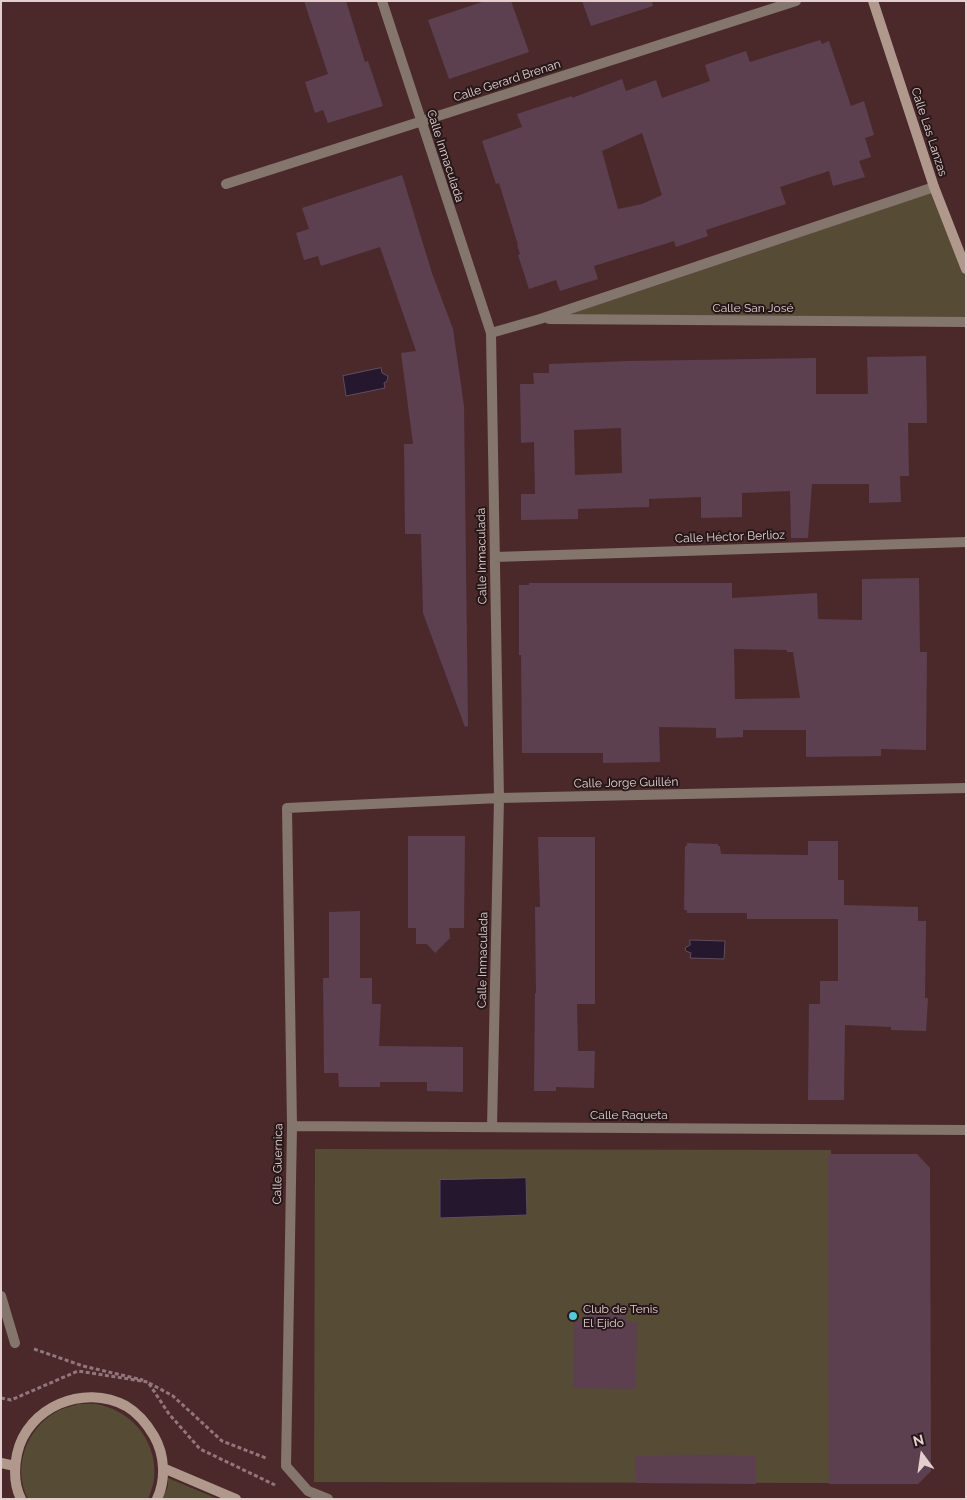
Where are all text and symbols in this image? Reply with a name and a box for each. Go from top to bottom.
street label: Calle Gerard Brenan [452,57,562,105]
street label: Calle Las Lanzas [908,86,950,178]
street label: Calle Inmaculada [423,108,467,204]
street label: Calle San José [713,301,793,315]
street label: Calle Inmaculada [474,508,490,604]
street label: Calle Héctor Berlioz [675,528,785,546]
street label: Calle Jorge Guillén [574,775,678,791]
street label: Calle Inmaculada [475,912,491,1008]
street label: Calle Raqueta [590,1108,668,1122]
street label: Calle Guernica [270,1123,286,1205]
place label: Club de Tenis El Ejido [583,1302,658,1330]
marker: Club de Tenis El Ejido [567,1310,579,1322]
north arrow [897,1430,947,1480]
text: N [911,1431,925,1450]

